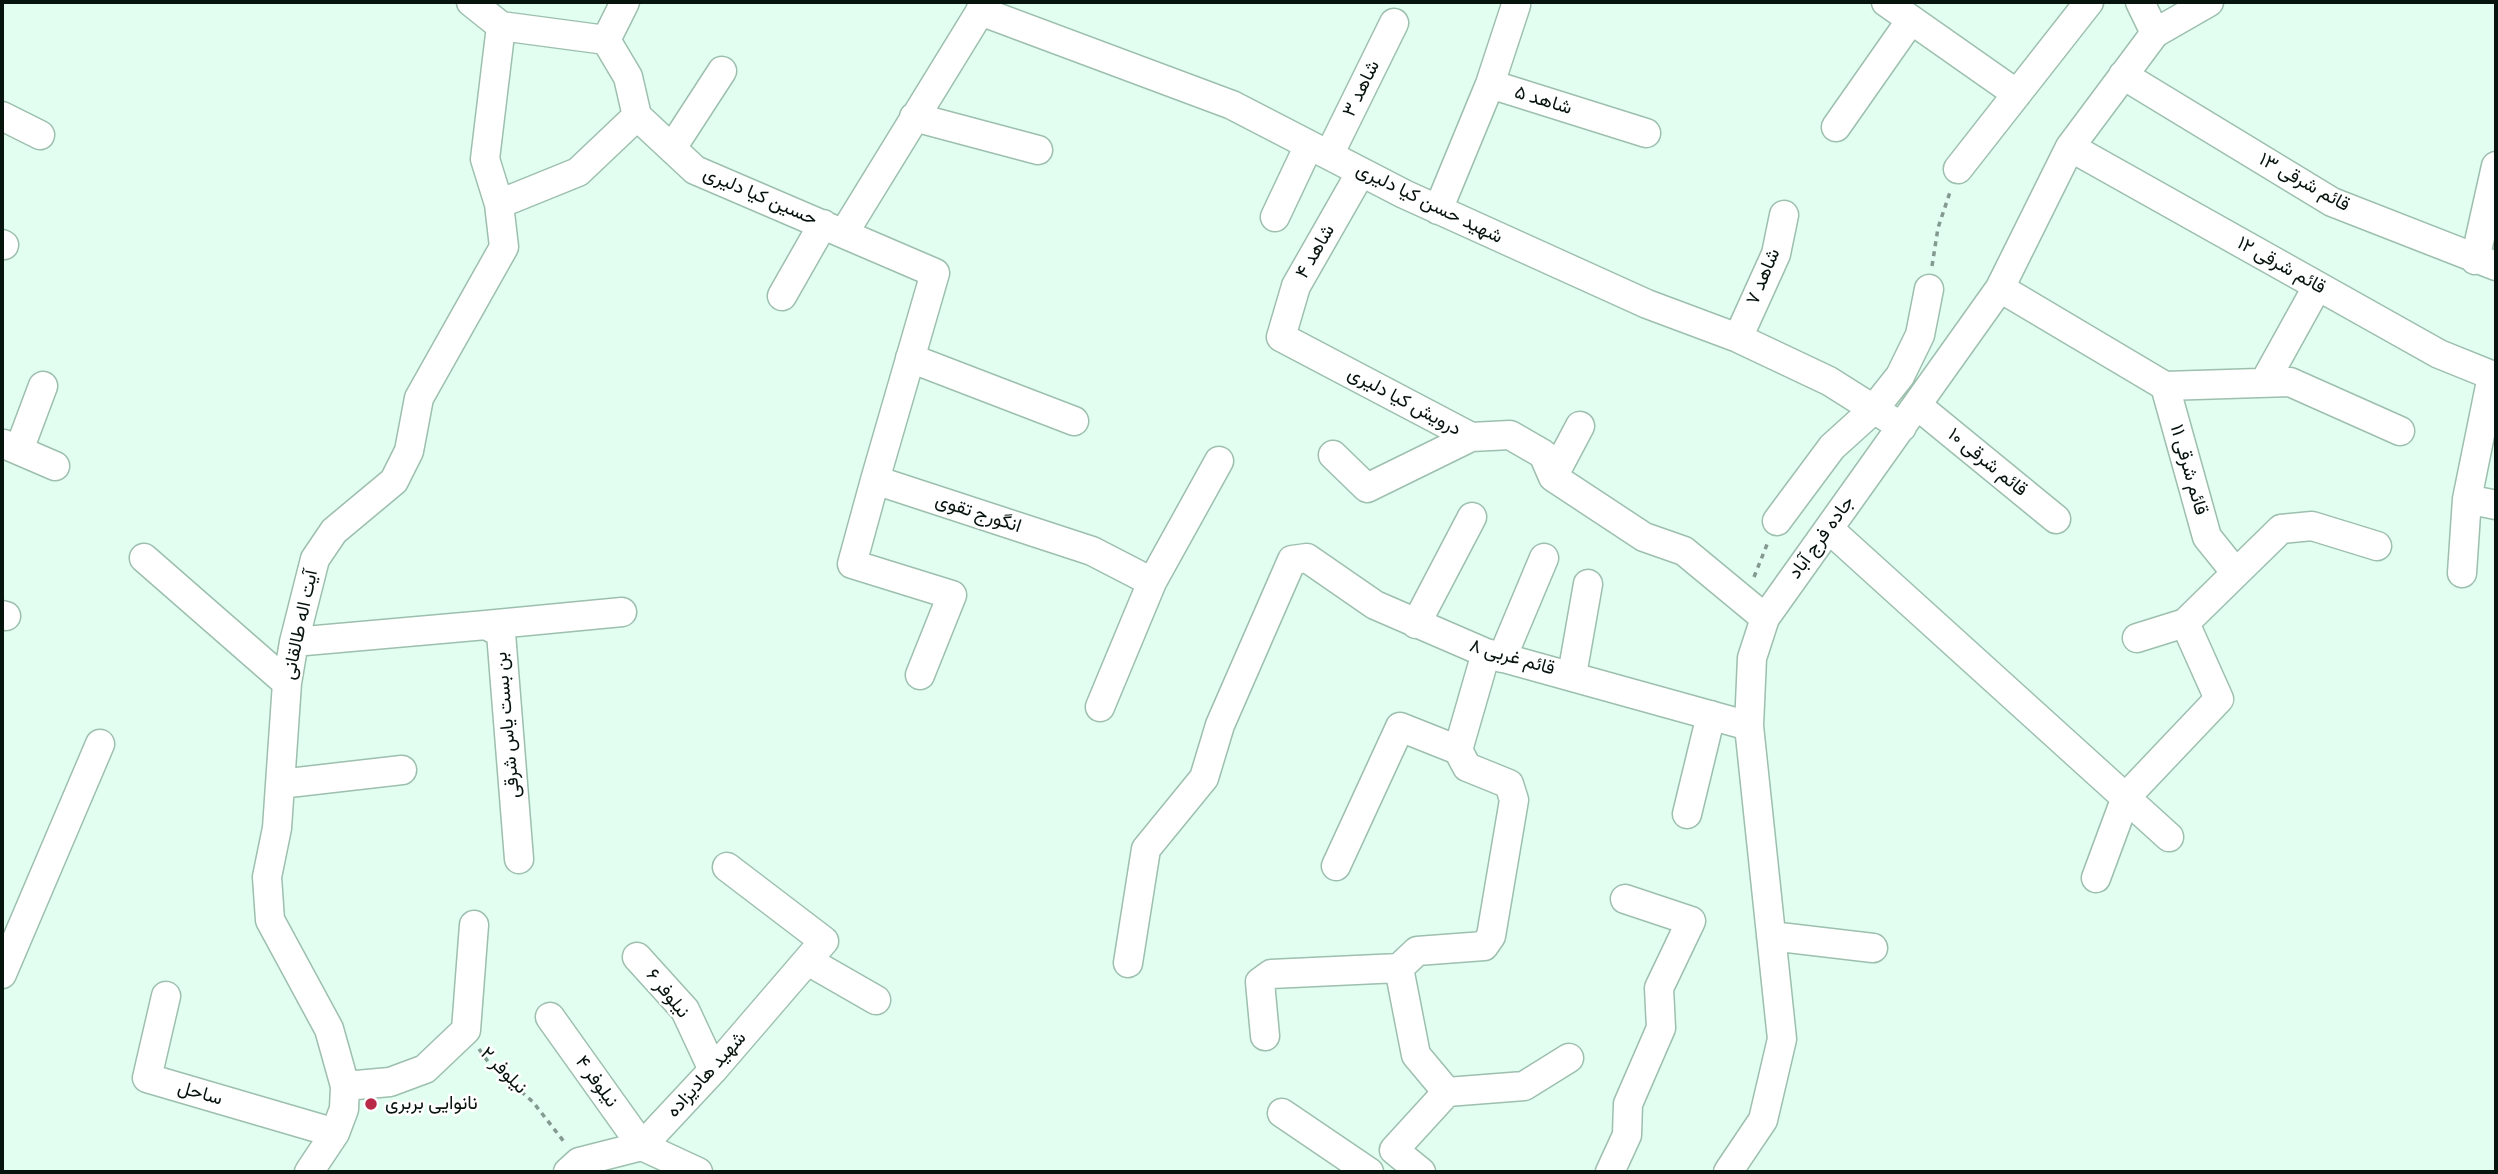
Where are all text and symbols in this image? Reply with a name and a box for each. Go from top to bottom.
street label: شاهد ۳ [1339,57,1385,121]
street label: شاهد ۵ [1512,81,1574,121]
street label: قائم شرقی ۱۳ [2255,149,2353,217]
street label: شهید حسن کیا دلیری [1352,159,1506,249]
street label: حسین کیا دلیری [699,163,821,231]
street label: شاهد ۴ [1292,221,1340,283]
street label: قائم شرقی ۱۲ [2233,232,2329,300]
street label: شاهد ۷ [1742,245,1786,309]
street label: درویش کیا دلیری [1343,363,1465,441]
street label: قائم شرقی ۱۱ [2164,422,2212,518]
street label: قائم شرقی ۱۰ [1943,424,2031,502]
street label: انگورج تقوی [932,489,1024,539]
street label: جاده فرج آباد [1784,492,1860,584]
street label: آیت اله طالقانی [278,568,324,682]
street label: قائم غربی ۸ [1467,635,1557,681]
street label: بن بست یاس شرقی [490,651,526,799]
street label: نیلوفر ۶ [640,965,694,1023]
street label: شهید هادیزاده [662,1027,752,1123]
street label: نیلوفر ۲ [475,1043,531,1099]
street label: نیلوفر ۴ [570,1052,622,1112]
street label: ساحل [175,1077,225,1111]
place label: نانوایی بربری [385,1093,478,1115]
marker: نانوایی بربری [363,1096,379,1112]

